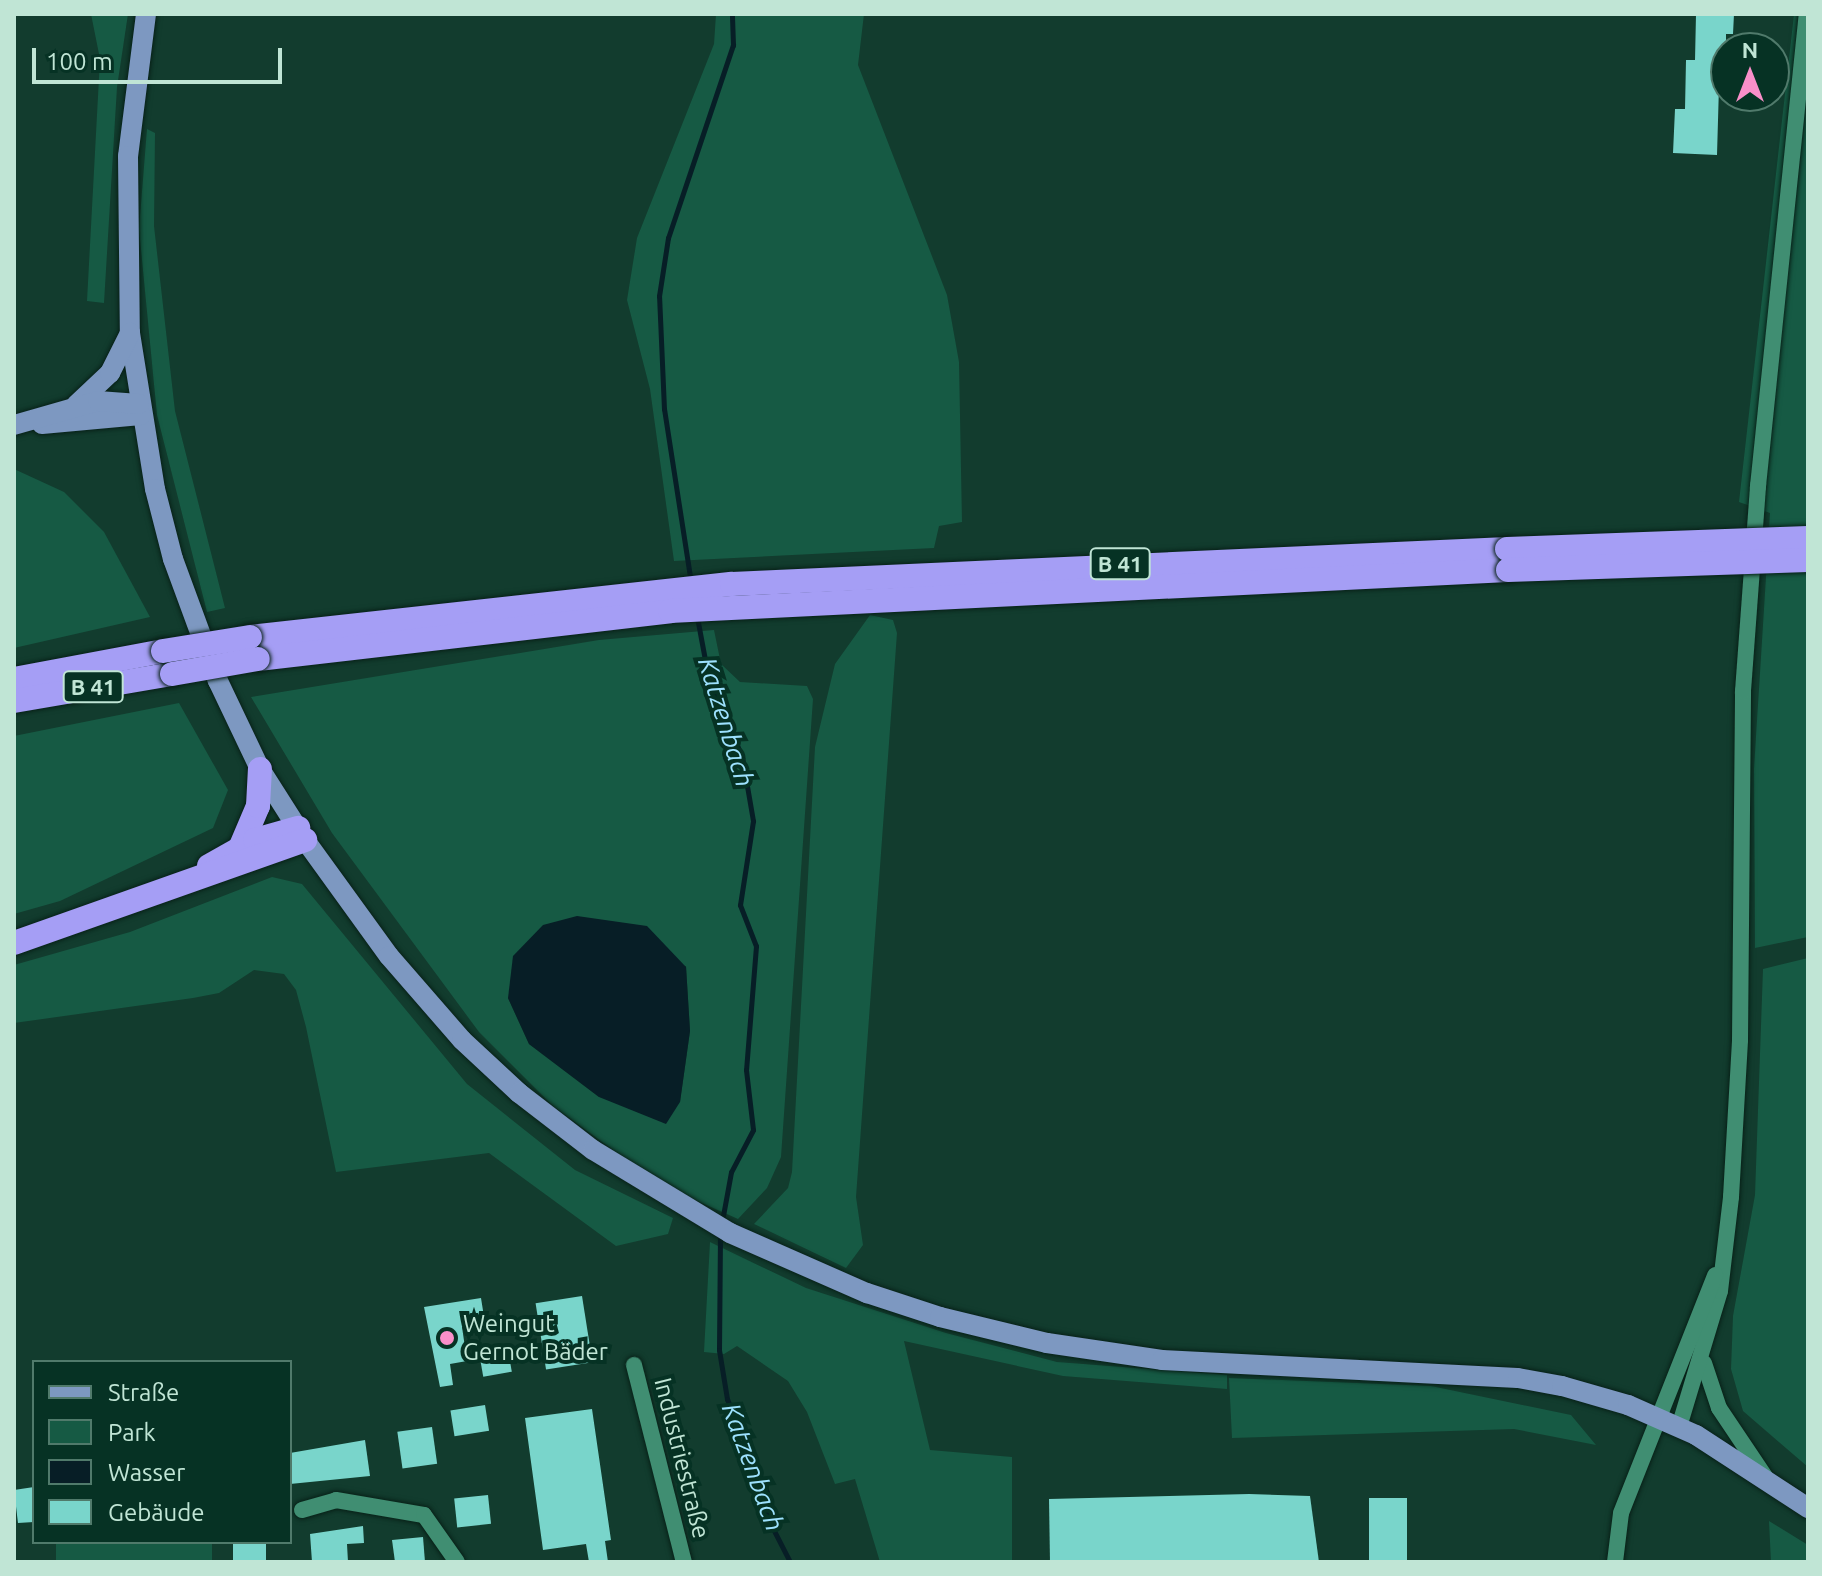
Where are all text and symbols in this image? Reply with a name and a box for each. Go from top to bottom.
scale bar [36,32,286,82]
north arrow [1710,32,1790,112]
text: N [1742,37,1758,62]
text: 100 m [46,48,113,75]
road number: B 41 [1088,546,1152,582]
water label: Katzenbach [692,653,760,791]
road number: B 41 [61,669,125,705]
place label: Weingut Gernot Bäder [463,1310,608,1366]
marker: Weingut Gernot Bäder [438,1329,456,1347]
legend [32,1360,292,1544]
street label: Industriestraße [648,1375,716,1541]
text: Straße [108,1379,179,1406]
water label: Katzenbach [715,1399,791,1535]
text: Park [108,1419,156,1446]
text: Wasser [108,1459,185,1486]
text: Gebäude [108,1499,205,1526]

